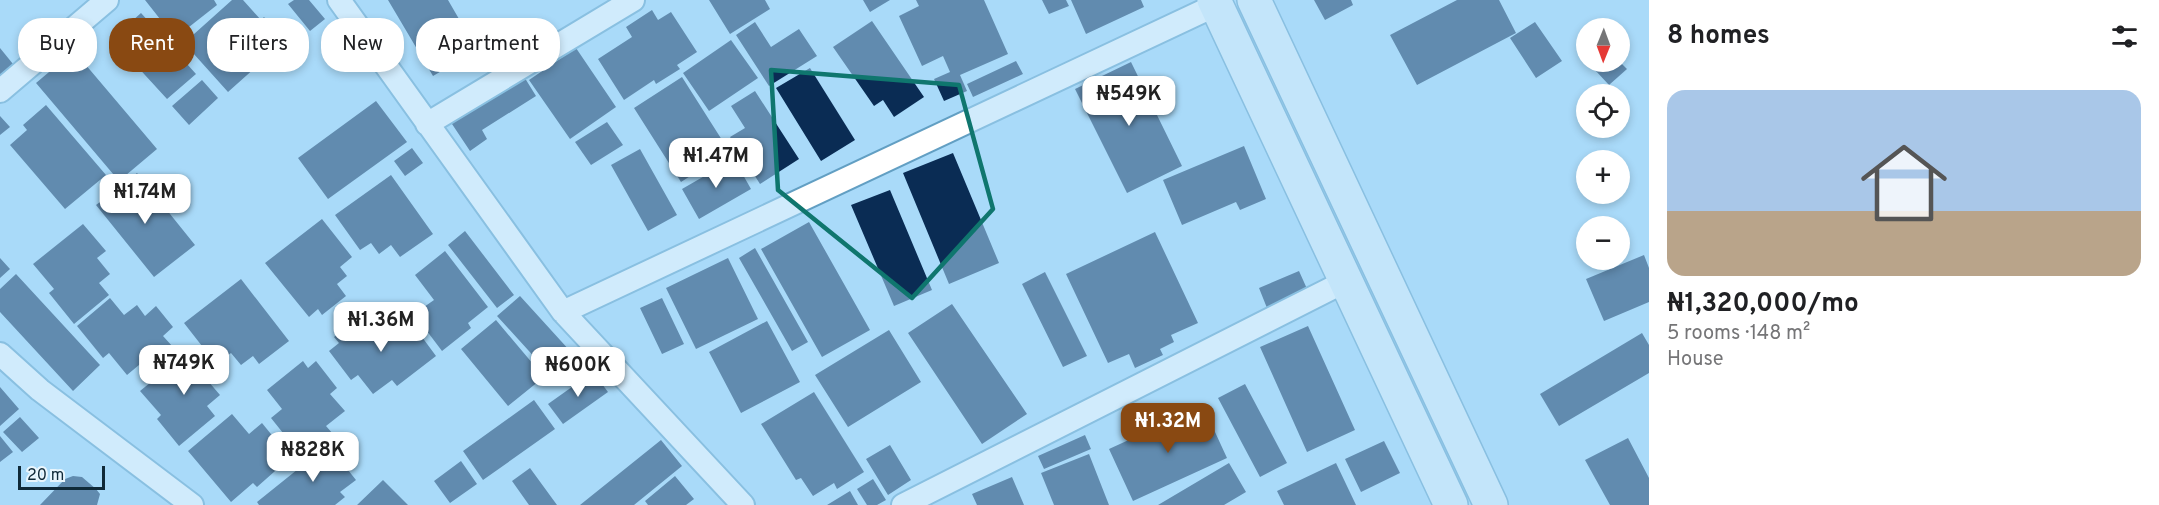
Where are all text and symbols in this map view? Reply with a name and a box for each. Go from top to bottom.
chip: Buy [18,18,97,72]
chip: Rent [109,18,195,72]
chip: Filters [207,18,309,72]
chip: New [321,18,404,72]
chip: Apartment [416,18,560,72]
north arrow [1576,18,1630,72]
map controls [1576,18,1630,270]
text: 8 homes [1667,20,1770,53]
icon: filters [2108,20,2141,53]
pin: ₦549K [1087,76,1171,127]
text: ₦549K [1096,82,1162,108]
button: locate [1576,84,1630,138]
icon: home [1850,129,1958,237]
pin: ₦1.47M [667,138,765,189]
text: ₦1.47M [683,144,749,170]
button: + [1576,150,1630,204]
pin: ₦1.74M [96,174,194,225]
text: ₦1.74M [114,180,176,206]
button: − [1576,216,1630,270]
text: ₦1,320,000/mo [1667,288,1859,321]
pin: ₦1.36M [332,302,430,353]
text: ₦1.36M [348,308,414,334]
text: 5 rooms · 148 m² [1667,321,1810,347]
pin: ₦749K [142,345,226,396]
pin: ₦600K [536,347,620,398]
text: House [1667,347,1723,373]
text: ₦749K [153,351,215,377]
text: ₦600K [545,353,611,379]
pin: ₦1.32M [1119,403,1217,454]
text: ₦1.32M [1135,409,1201,435]
pin: ₦828K [271,432,355,483]
text: ₦828K [281,438,345,464]
scale bar [18,463,105,490]
text: 20 m [27,466,64,486]

